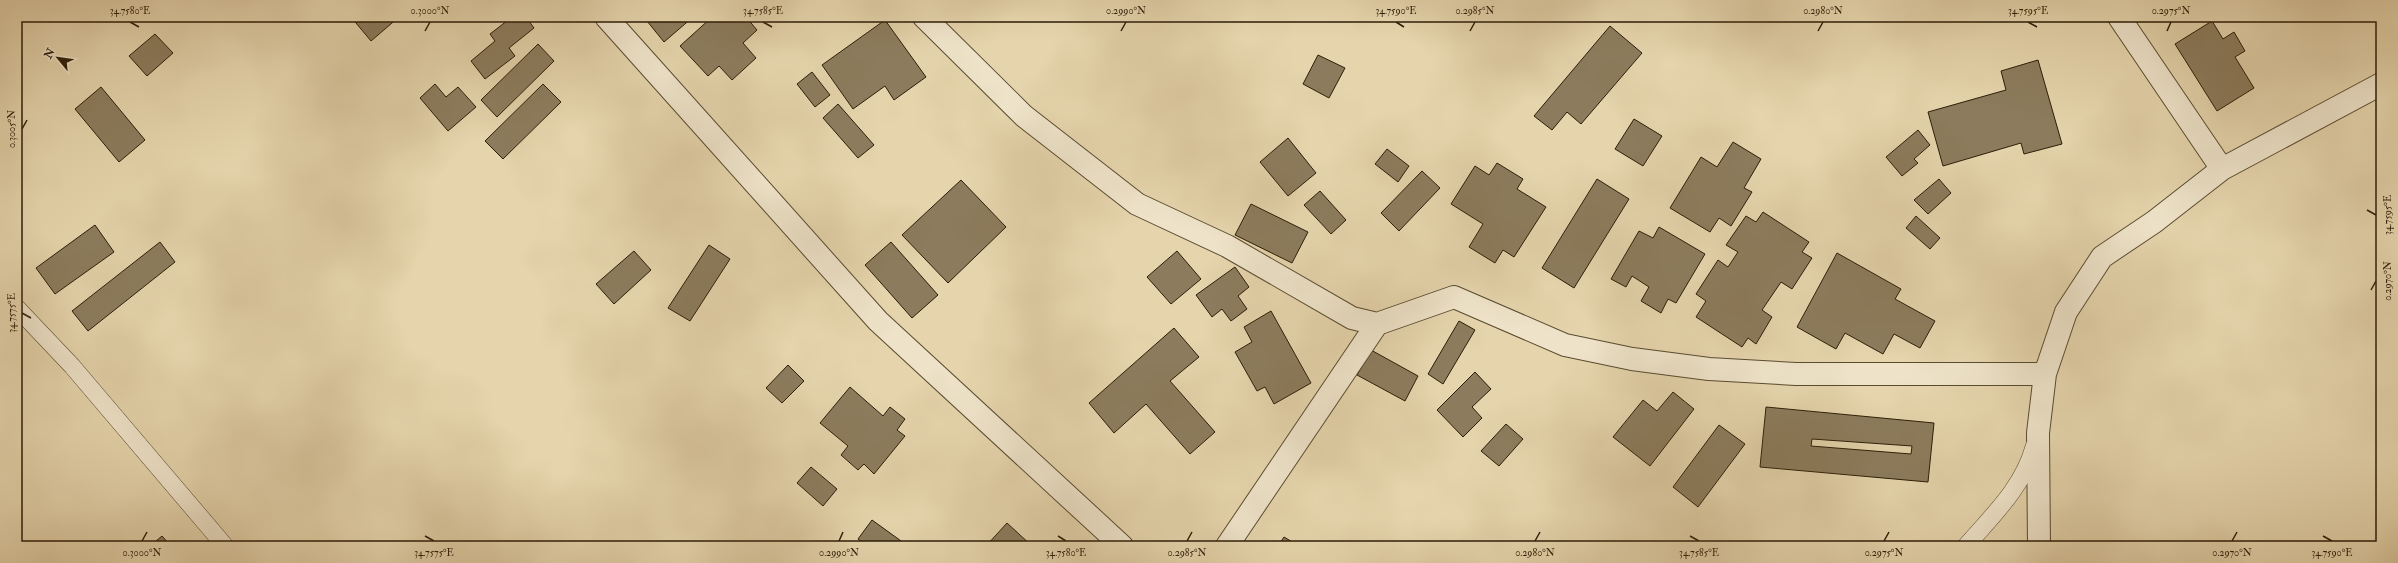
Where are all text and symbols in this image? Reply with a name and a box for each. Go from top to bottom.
text: 34.7580°E [110,5,150,17]
text: 0.3000°N [411,5,449,17]
text: 34.7585°E [743,5,783,17]
text: 0.2990°N [1106,5,1146,17]
text: 34.7590°E [1376,5,1416,17]
text: 0.2985°N [1456,5,1494,17]
text: 0.2980°N [1803,5,1843,17]
text: 34.7595°E [2008,5,2048,17]
text: 0.2975°N [2152,5,2190,17]
north arrow [38,38,78,78]
text: N [41,45,58,62]
text: 0.3005°N [6,110,18,148]
text: 34.7595°E [2382,195,2394,235]
text: 0.2970°N [2382,261,2394,301]
text: 34.7575°E [6,293,18,333]
text: 0.3000°N [123,547,161,559]
text: 34.7575°E [414,547,454,559]
text: 0.2990°N [819,547,859,559]
text: 34.7580°E [1046,547,1086,559]
text: 0.2985°N [1168,547,1206,559]
text: 0.2980°N [1515,547,1555,559]
text: 34.7585°E [1679,547,1719,559]
text: 0.2975°N [1865,547,1903,559]
text: 0.2970°N [2212,547,2252,559]
text: 34.7590°E [2312,547,2352,559]

